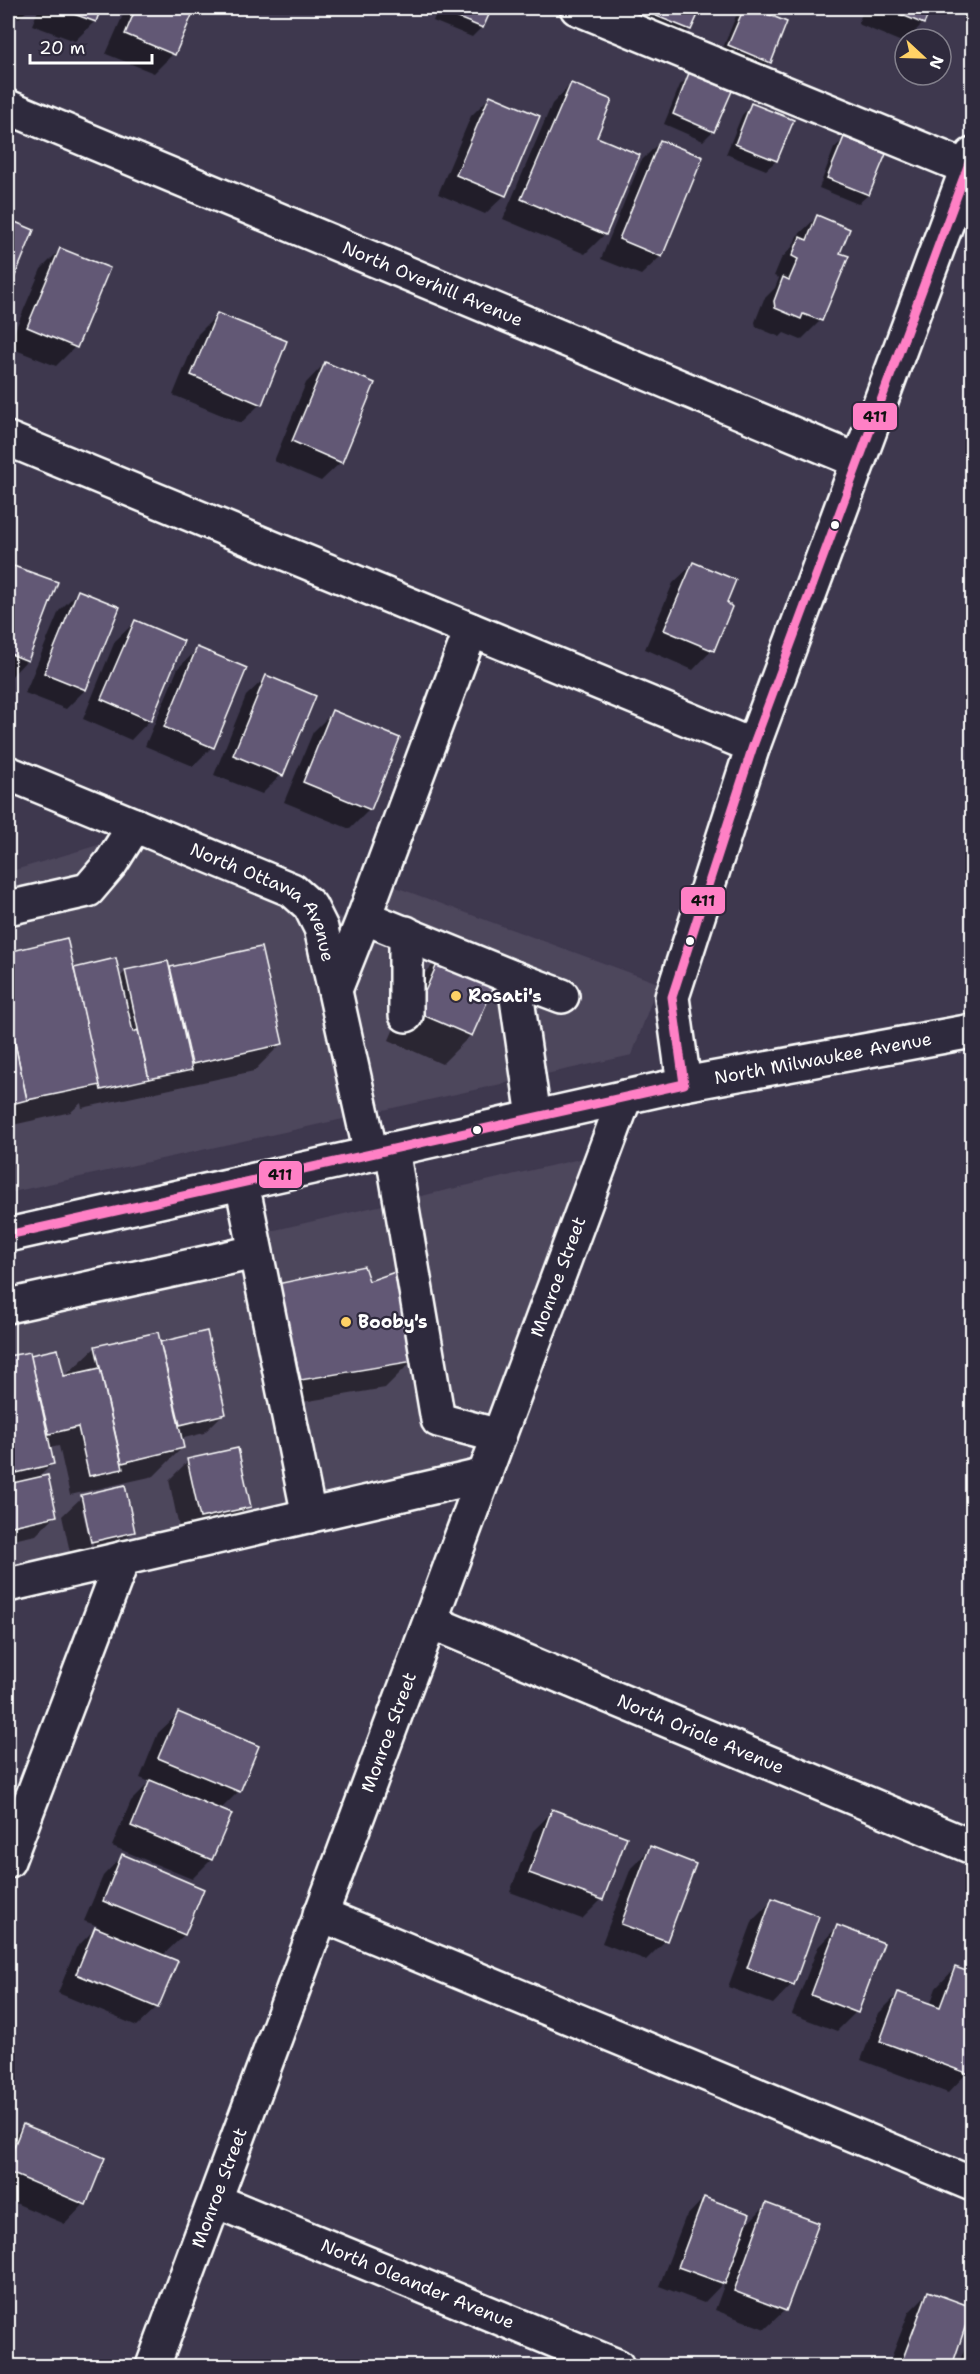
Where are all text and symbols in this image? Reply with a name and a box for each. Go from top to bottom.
scale bar [30,27,152,65]
north arrow [893,27,953,87]
text: 20 m [39,36,85,60]
text: N [924,53,949,72]
street label: North Overhill Avenue [339,236,527,332]
line badge: 411 [852,402,898,431]
text: 411 [863,406,887,427]
unlabelled marker [829,519,841,531]
street label: North Ottawa Avenue [186,837,340,964]
line badge: 411 [680,886,726,915]
text: 411 [691,890,715,911]
unlabelled marker [684,935,696,947]
place label: Rosati's [468,984,542,1008]
marker: Rosati's [449,989,463,1003]
street label: North Milwaukee Avenue [712,1027,934,1090]
unlabelled marker [471,1124,483,1136]
line badge: 411 [258,1160,303,1189]
text: 411 [268,1164,292,1185]
street label: Monroe Street [525,1213,591,1340]
place label: Booby's [358,1310,428,1334]
marker: Booby's [339,1315,353,1329]
street label: Monroe Street [355,1669,422,1796]
street label: North Oriole Avenue [613,1689,788,1780]
street label: Monroe Street [186,2124,253,2251]
street label: North Oleander Avenue [317,2233,518,2334]

